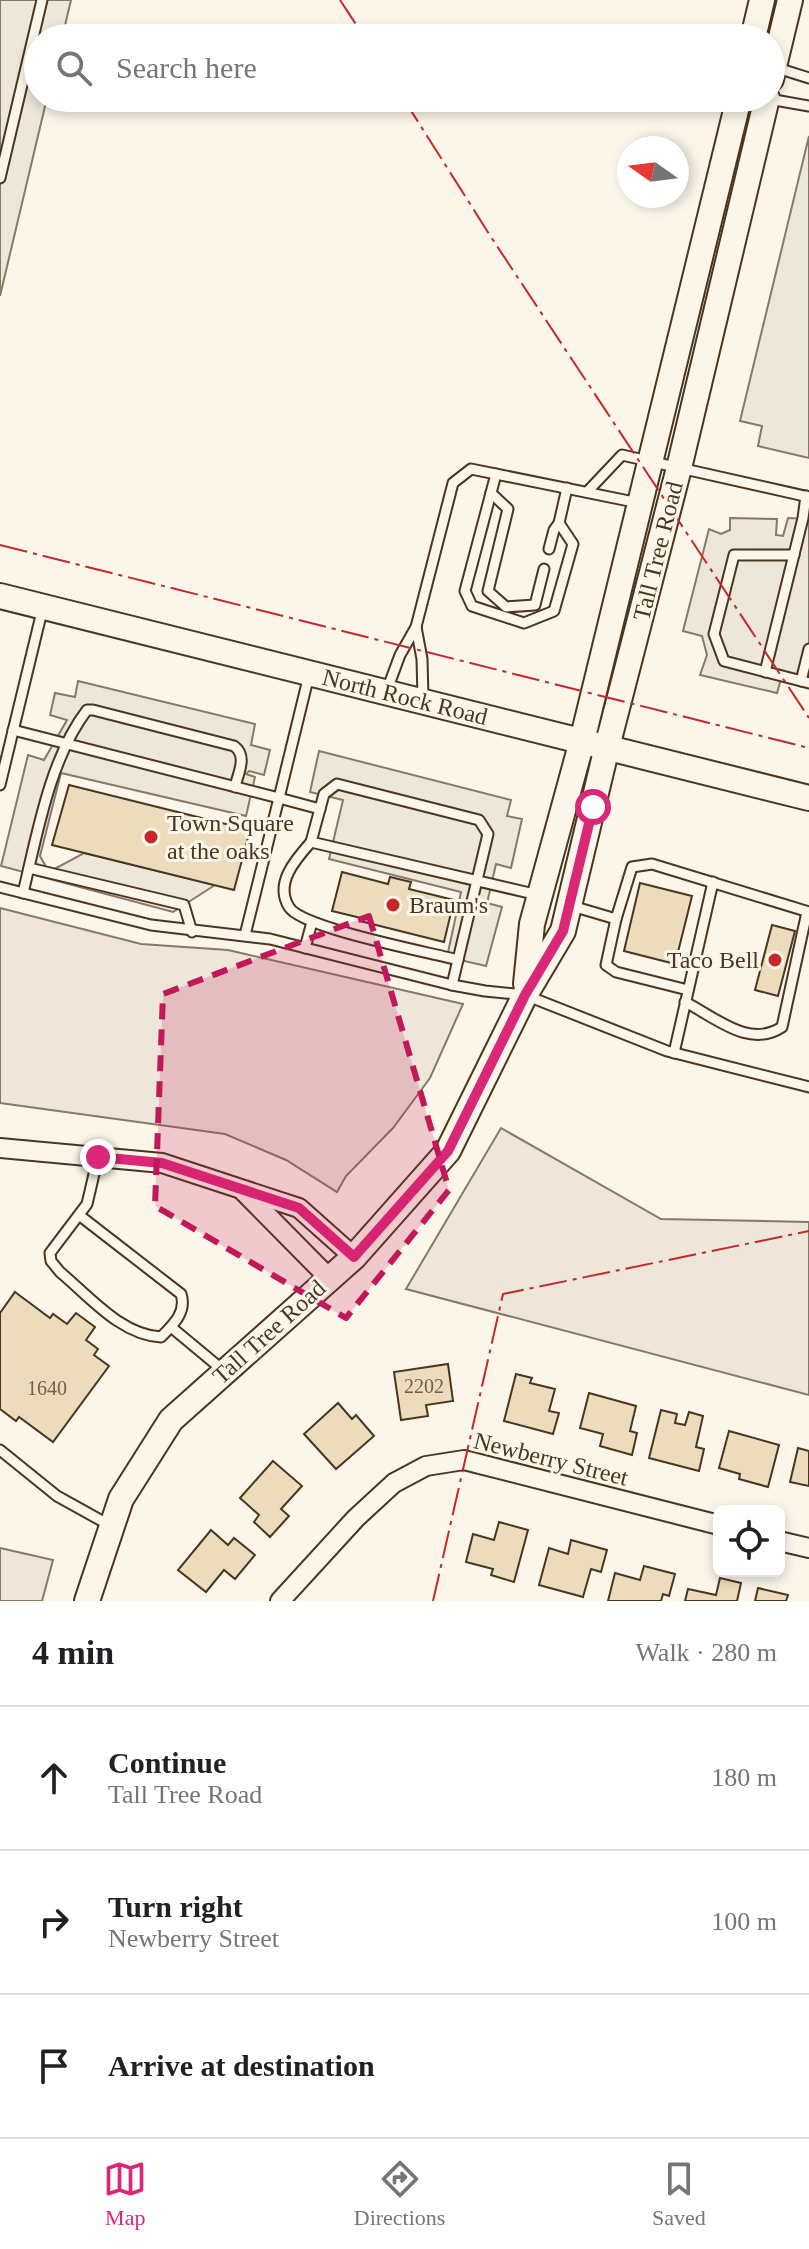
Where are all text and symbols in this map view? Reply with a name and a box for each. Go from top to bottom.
search box [24,24,785,112]
icon: search [52,46,96,90]
text: Search here [116,51,257,84]
north arrow [617,136,689,208]
street label: Tall Tree Road [628,479,688,623]
street label: North Rock Road [320,664,490,730]
route start [575,789,611,825]
place label: Town Square at the oaks [167,810,294,864]
marker: Town Square at the oaks [142,828,160,846]
place label: Braum's [409,892,488,918]
marker: Braum's [384,896,402,914]
place label: Taco Bell [667,947,759,973]
marker: Taco Bell [766,951,784,969]
route end [80,1139,116,1175]
street label: Tall Tree Road [207,1275,331,1389]
house number: 2202 [404,1375,444,1397]
house number: 1640 [27,1377,67,1399]
street label: Newberry Street [471,1427,631,1491]
map controls [713,1505,785,1577]
button: locate [713,1505,785,1577]
text: 4 min [32,1634,114,1671]
text: Walk · 280 m [635,1638,777,1667]
text: Continue [108,1746,226,1779]
icon: ahead [32,1756,76,1800]
text: 180 m [711,1763,777,1792]
text: Tall Tree Road [108,1780,262,1809]
text: Turn right [108,1890,243,1923]
icon: right [32,1900,76,1944]
text: 100 m [711,1907,777,1936]
text: Newberry Street [108,1924,279,1953]
icon: arrive [32,2044,76,2088]
text: Arrive at destination [108,2049,375,2082]
tab: Map [103,2157,147,2231]
tab: Directions [354,2157,445,2231]
tab: Saved [652,2157,706,2231]

